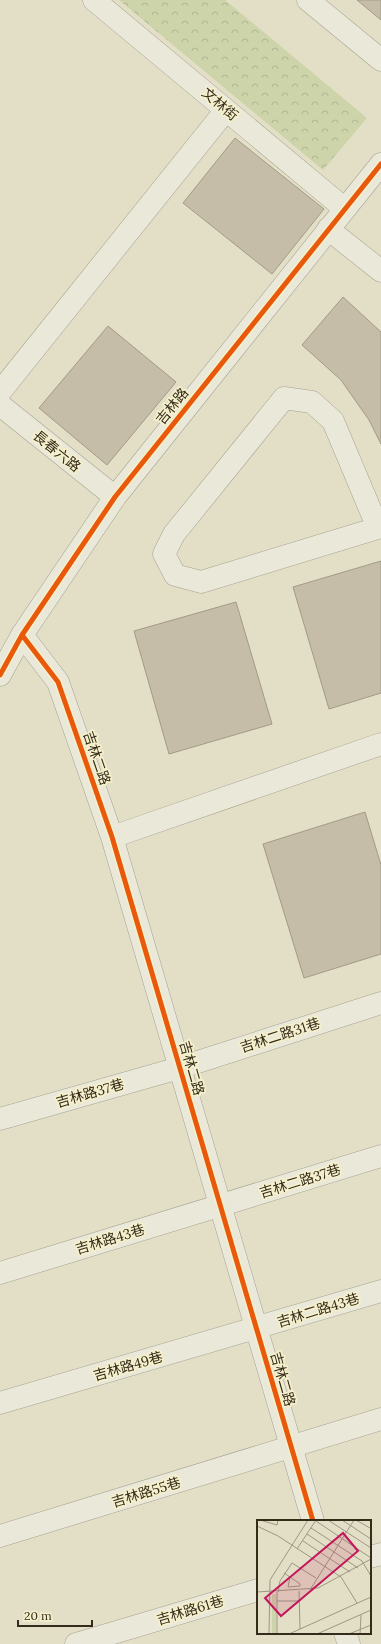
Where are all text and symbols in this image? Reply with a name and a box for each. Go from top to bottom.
street label: 文林街 [198,84,242,124]
street label: 吉林路 [152,384,192,428]
street label: 長春六路 [30,426,84,476]
street label: 吉林二路 [79,729,115,787]
street label: 吉林二路31巷 [238,1014,322,1056]
street label: 吉林二路 [176,1039,208,1097]
street label: 吉林路37巷 [54,1075,126,1111]
street label: 吉林二路37巷 [257,1160,343,1202]
street label: 吉林路43巷 [73,1220,147,1258]
street label: 吉林二路43巷 [275,1289,361,1331]
street label: 吉林路49巷 [91,1347,165,1385]
street label: 吉林二路 [267,1350,299,1408]
street label: 吉林路55巷 [109,1473,183,1511]
inset map [257,1520,371,1634]
street label: 吉林路61巷 [154,1591,226,1629]
scale bar [18,1602,92,1628]
text: 20 m [24,1608,52,1623]

